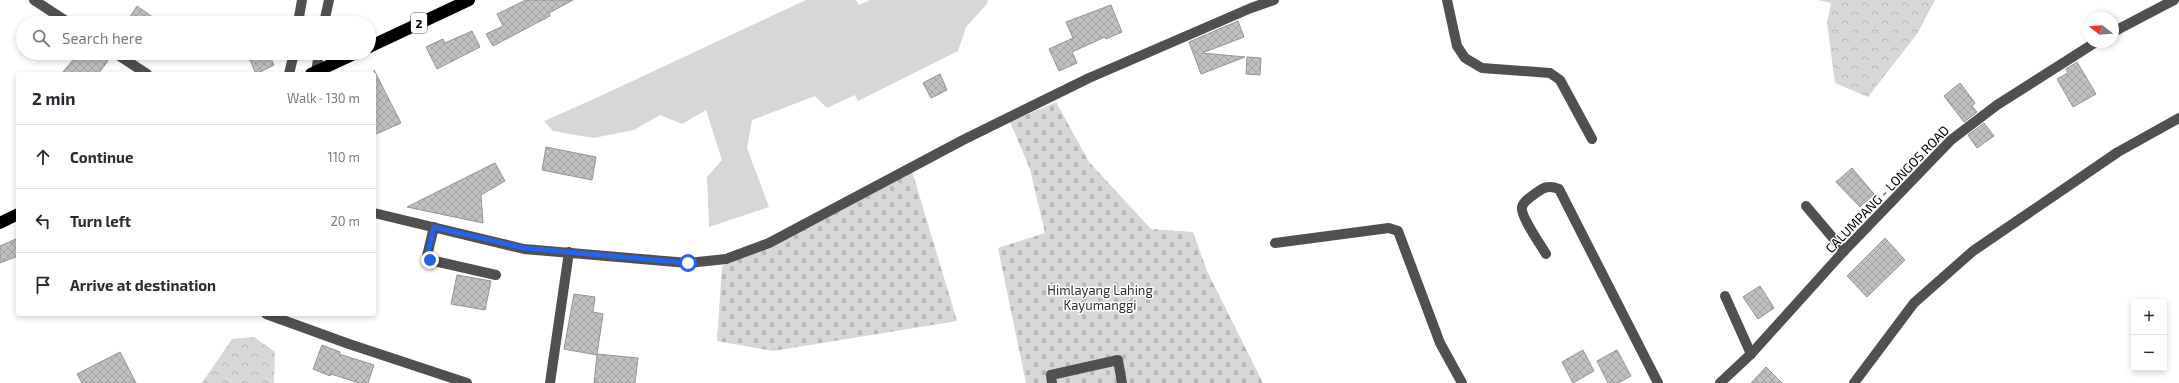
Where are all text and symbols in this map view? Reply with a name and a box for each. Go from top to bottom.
north arrow [2083,12,2119,48]
road number: 2 [411,13,427,33]
search box [16,16,376,60]
icon: search [30,27,52,49]
text: Search here [62,29,143,47]
text: 2 min [32,88,75,108]
text: Walk · 130 m [287,90,360,106]
street label: CALUMPANG - LONGOS ROAD [1822,122,1952,256]
icon: ahead [32,146,54,168]
text: Continue [70,148,133,166]
text: 110 m [328,149,360,165]
icon: left [32,210,54,232]
text: Turn left [70,212,131,230]
text: 20 m [331,213,360,229]
route end [421,251,439,269]
route start [679,254,697,272]
icon: arrive [32,274,54,296]
text: Arrive at destination [70,276,216,294]
park label: Himlayang Lahing Kayumanggi [1047,282,1153,313]
map controls [2131,299,2167,371]
button: + [2131,299,2167,335]
button: − [2131,335,2167,371]

